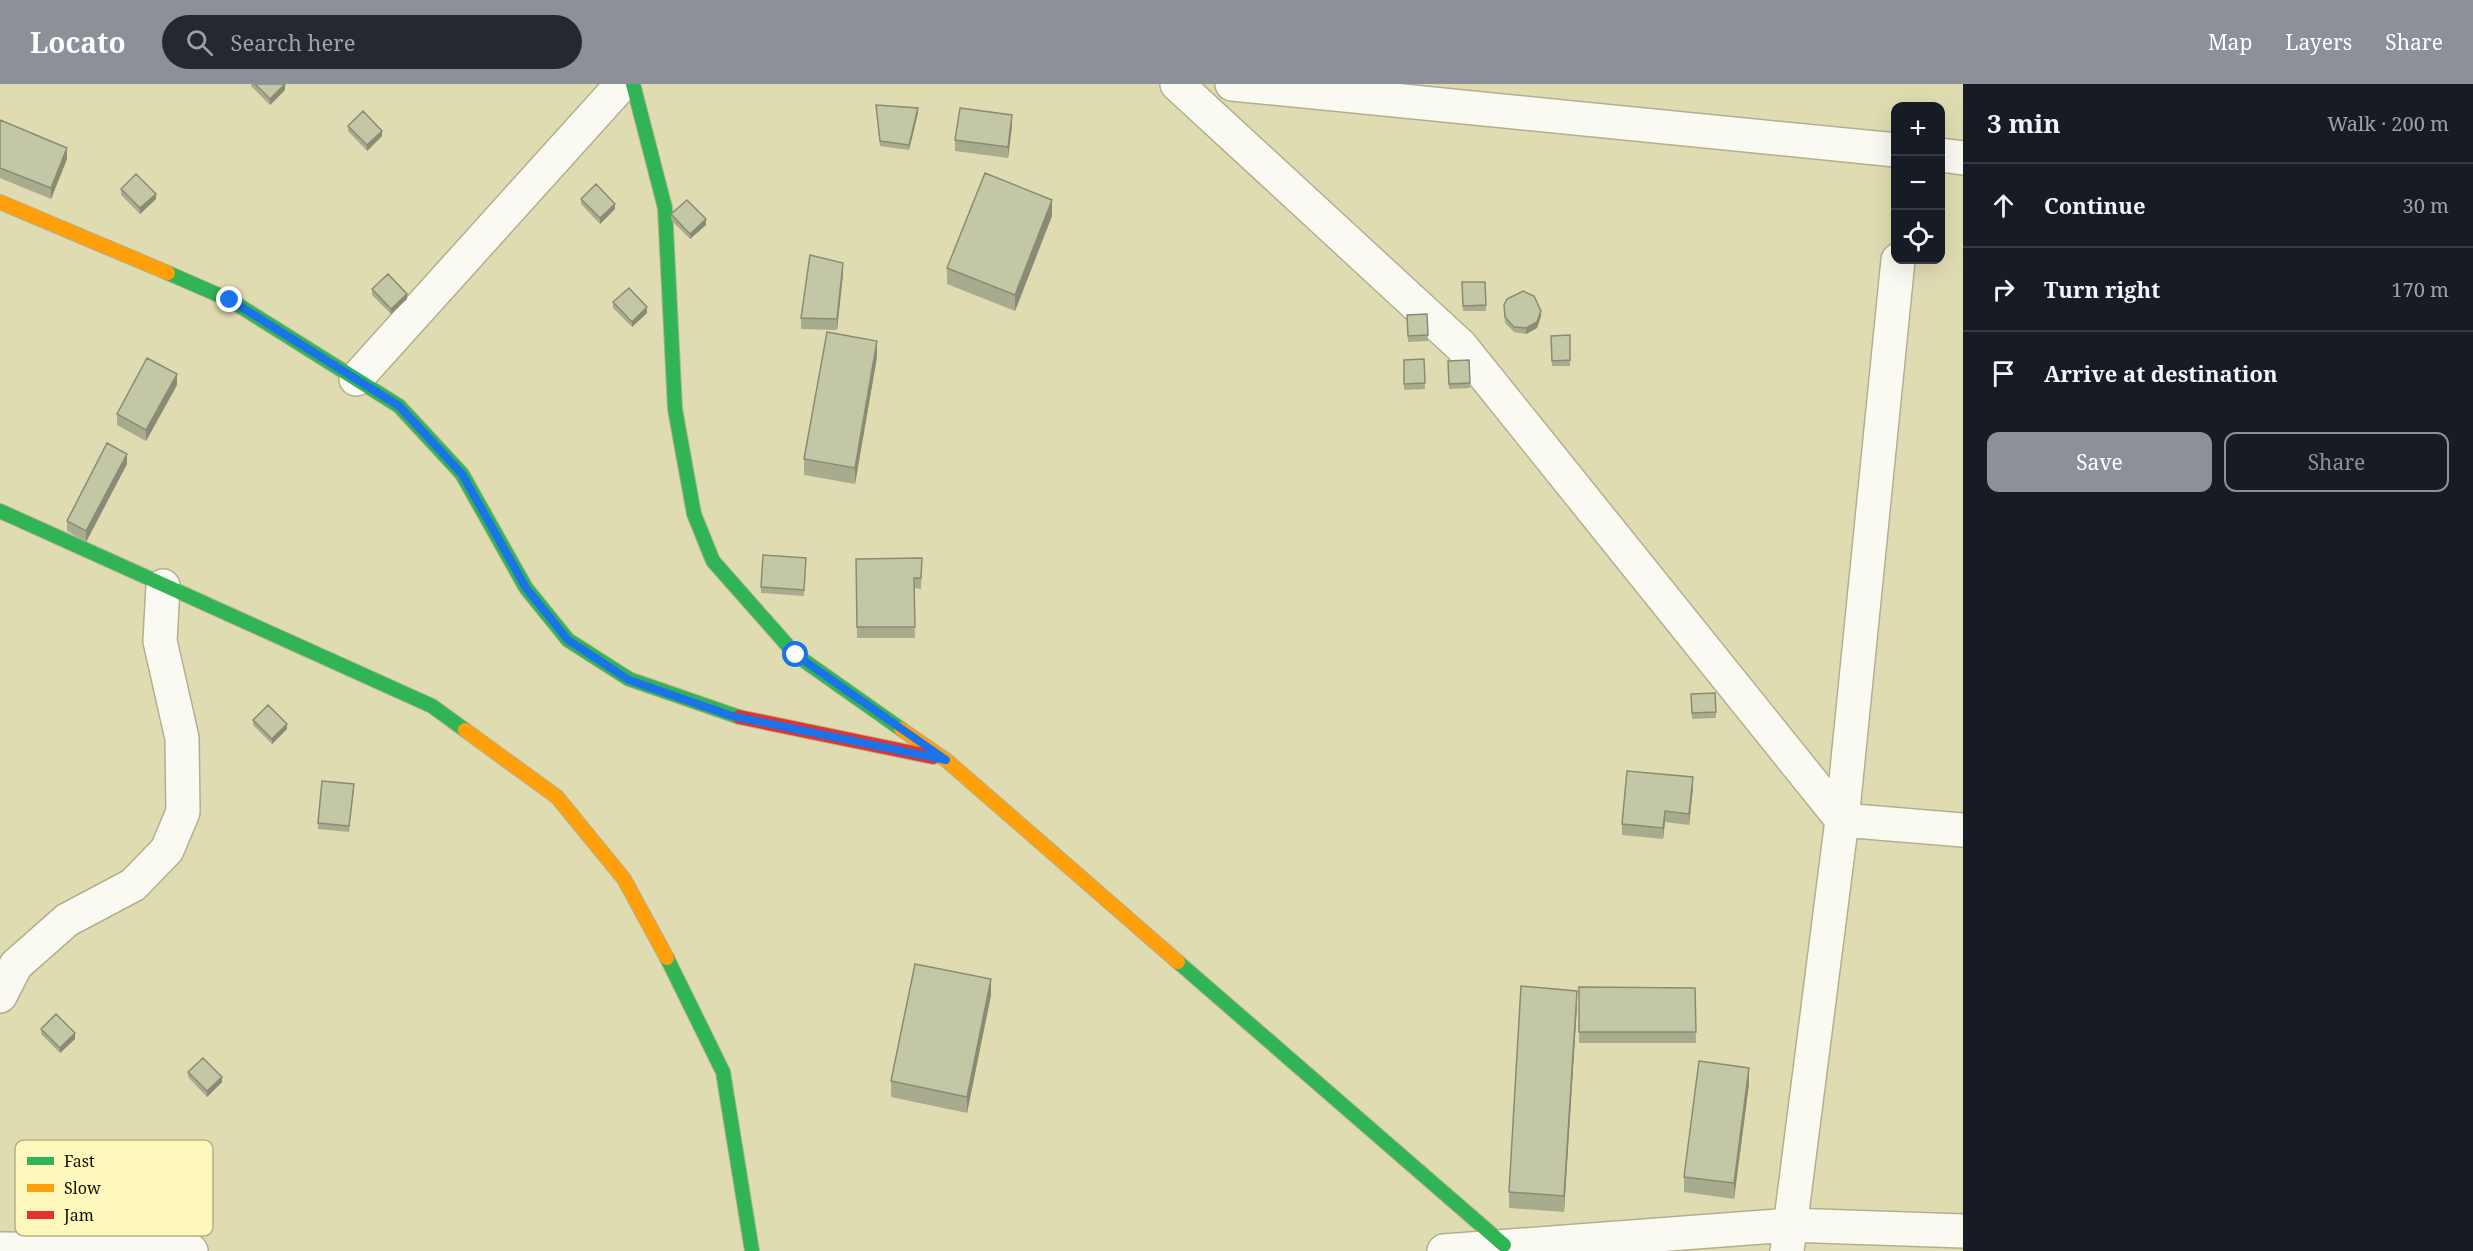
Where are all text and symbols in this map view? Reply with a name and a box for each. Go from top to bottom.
search box [162,15,582,69]
text: Locato [30,23,126,61]
icon: search [183,26,216,59]
text: Search here [231,27,355,57]
text: Map [2208,28,2252,56]
text: Layers [2285,28,2352,56]
text: Share [2385,28,2443,56]
map controls [1891,102,1945,264]
button: + [1891,102,1945,156]
text: 3 min [1987,105,2061,141]
text: Walk · 200 m [2327,110,2449,137]
button: − [1891,156,1945,210]
icon: ahead [1987,189,2020,222]
text: Continue [2044,190,2146,220]
text: 30 m [2403,192,2449,219]
button: locate [1891,210,1945,264]
icon: right [1987,273,2020,306]
text: Turn right [2044,274,2160,304]
text: 170 m [2391,276,2449,303]
route end [216,286,242,312]
icon: arrive [1987,357,2020,390]
text: Arrive at destination [2044,358,2278,388]
button: Save [1987,432,2212,492]
button: Share [2224,432,2449,492]
route start [782,641,808,667]
legend [15,1140,213,1236]
text: Fast [64,1150,95,1172]
text: Slow [64,1177,101,1199]
text: Jam [63,1204,94,1226]

